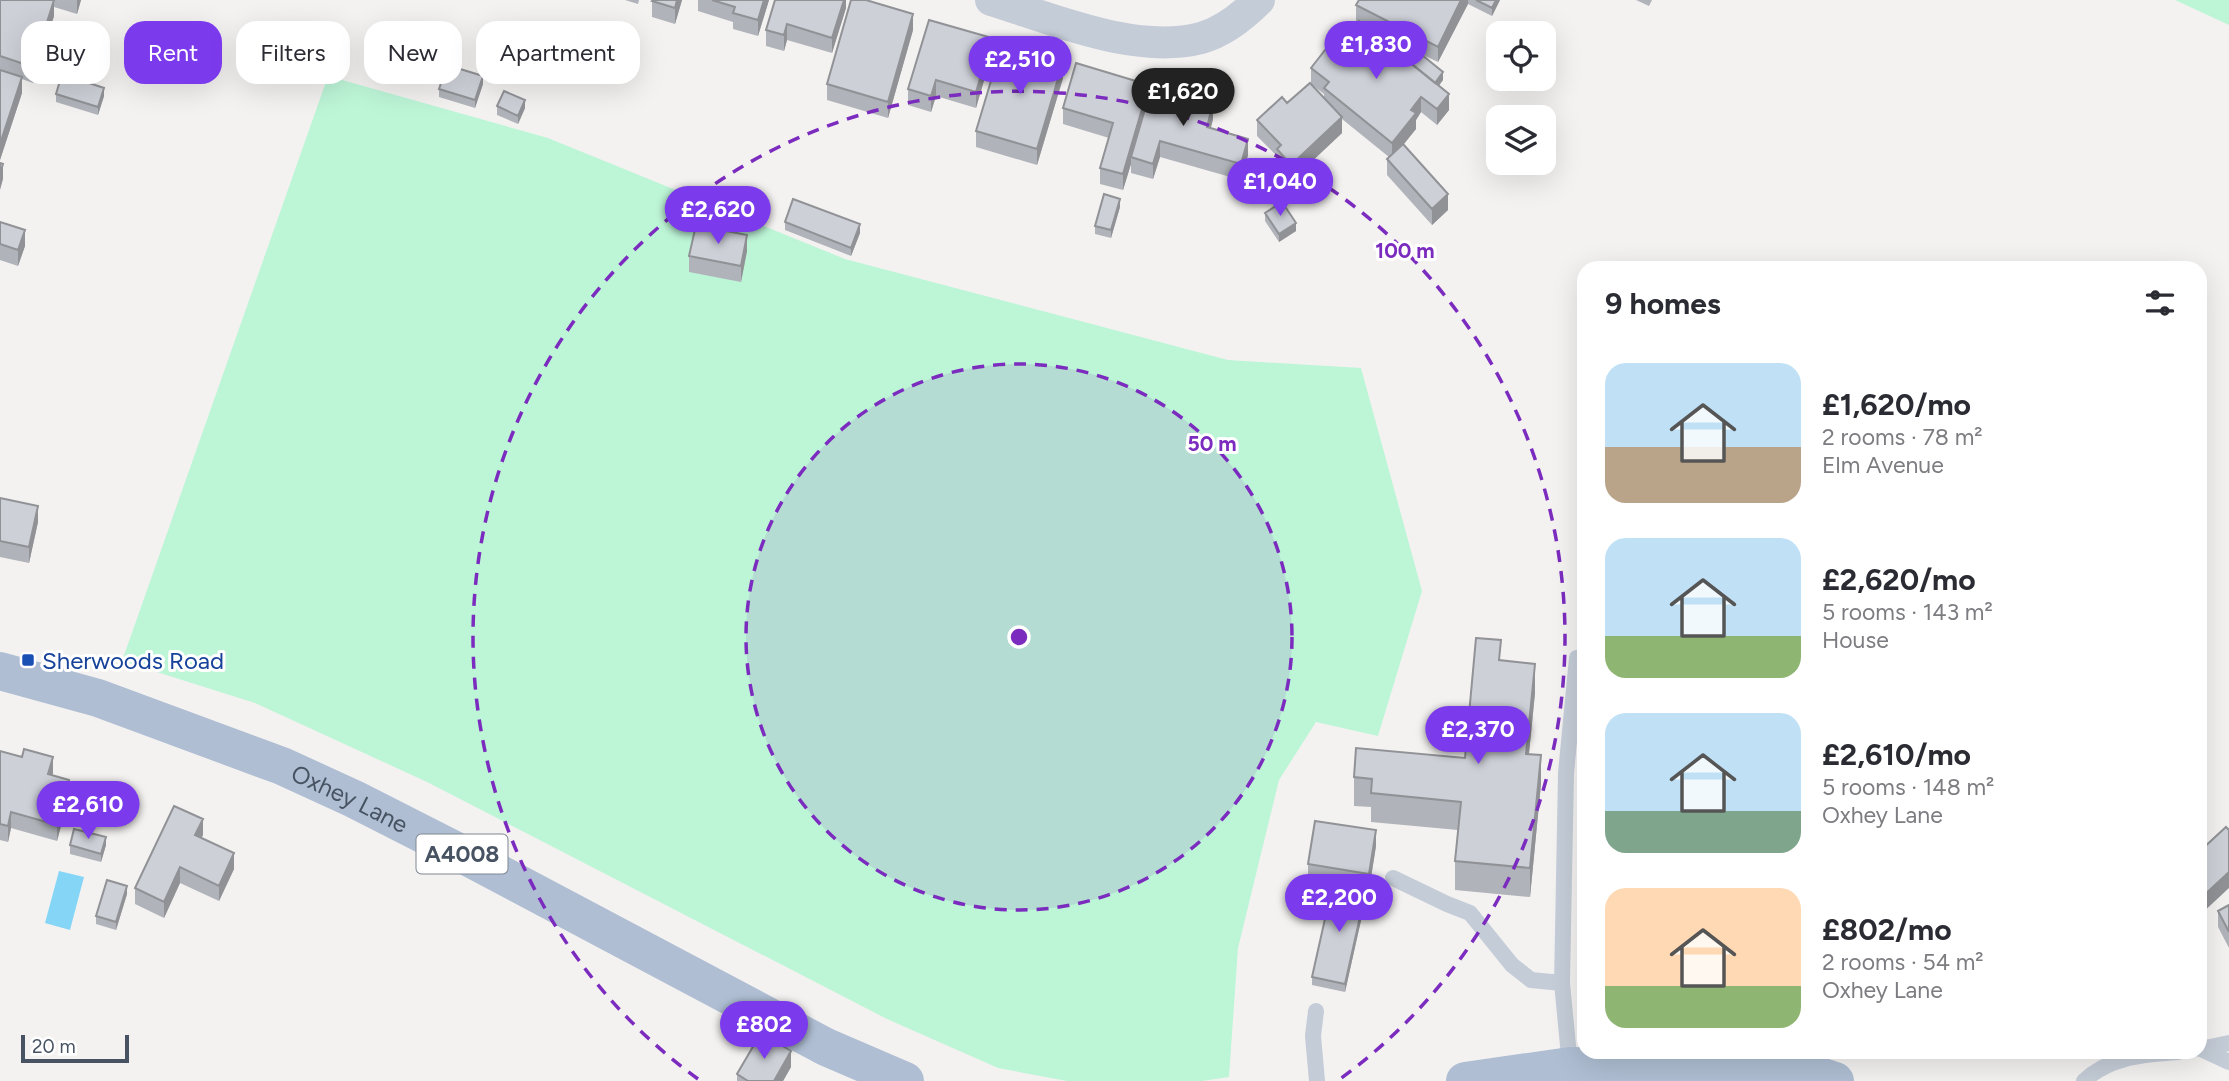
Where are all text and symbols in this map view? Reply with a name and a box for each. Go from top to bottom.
chip: Buy [21,21,110,84]
chip: Rent [124,21,222,84]
chip: Filters [236,21,350,84]
chip: New [364,21,462,84]
chip: Apartment [476,21,640,84]
map controls [1486,21,1556,175]
button: locate [1486,21,1556,91]
pin: £1,830 [1319,22,1433,81]
text: £1,830 [1340,30,1412,58]
pin: £2,510 [963,36,1077,96]
text: £2,510 [985,45,1055,73]
pin: £1,620 [1126,68,1240,128]
text: £1,620 [1148,77,1218,105]
button: layers [1486,105,1556,175]
pin: £1,040 [1223,158,1337,218]
text: £1,040 [1243,167,1317,195]
pin: £2,620 [661,187,775,246]
text: £2,620 [681,195,755,223]
text: 100 m [1375,238,1435,263]
icon: filters [2141,284,2179,322]
text: 9 homes [1605,285,1721,322]
text: £1,620/mo [1822,386,1971,423]
icon: home [1661,391,1745,475]
text: 2 rooms · 78 m² [1822,423,1983,451]
text: 50 m [1187,431,1237,456]
text: Elm Avenue [1822,451,1944,479]
text: £2,620/mo [1822,561,1976,598]
icon: home [1661,566,1745,650]
text: 5 rooms · 143 m² [1822,598,1993,626]
centre of rings [1007,625,1031,649]
text: House [1822,626,1889,654]
place label: Sherwoods Road [42,646,224,675]
marker: Sherwoods Road [20,652,36,668]
pin: £2,370 [1421,706,1535,766]
text: £2,370 [1441,715,1515,743]
text: £2,610/mo [1822,736,1971,773]
icon: home [1661,741,1745,825]
street label: Oxhey Lane [287,758,413,839]
text: 5 rooms · 148 m² [1822,773,1994,801]
pin: £2,610 [31,782,145,841]
text: £2,610 [53,790,123,818]
text: Oxhey Lane [1822,801,1943,829]
road number: A4008 [416,834,508,874]
pin: £2,200 [1282,874,1396,934]
text: £2,200 [1301,883,1377,911]
text: £802/mo [1822,911,1952,948]
icon: home [1661,916,1745,1000]
text: 2 rooms · 54 m² [1822,948,1984,976]
text: Oxhey Lane [1822,976,1943,1004]
pin: £802 [723,1002,805,1061]
text: £802 [736,1010,792,1038]
scale bar [21,1032,130,1064]
text: 20 m [32,1035,76,1058]

